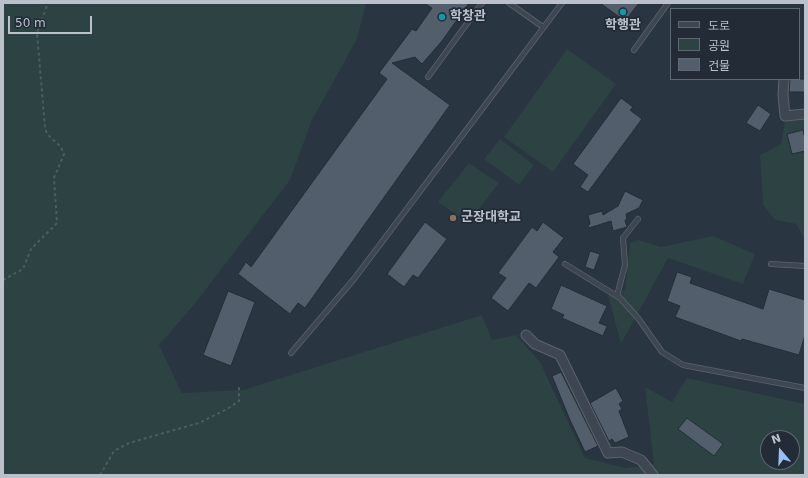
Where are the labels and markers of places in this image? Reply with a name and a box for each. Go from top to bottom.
marker: 학행관 [618,7,628,17]
place label: 학창관 [450,9,486,25]
marker: 학창관 [437,12,447,22]
place label: 학행관 [605,18,641,34]
place label: 군장대학교 [461,210,521,226]
marker: 군장대학교 [448,213,458,223]

